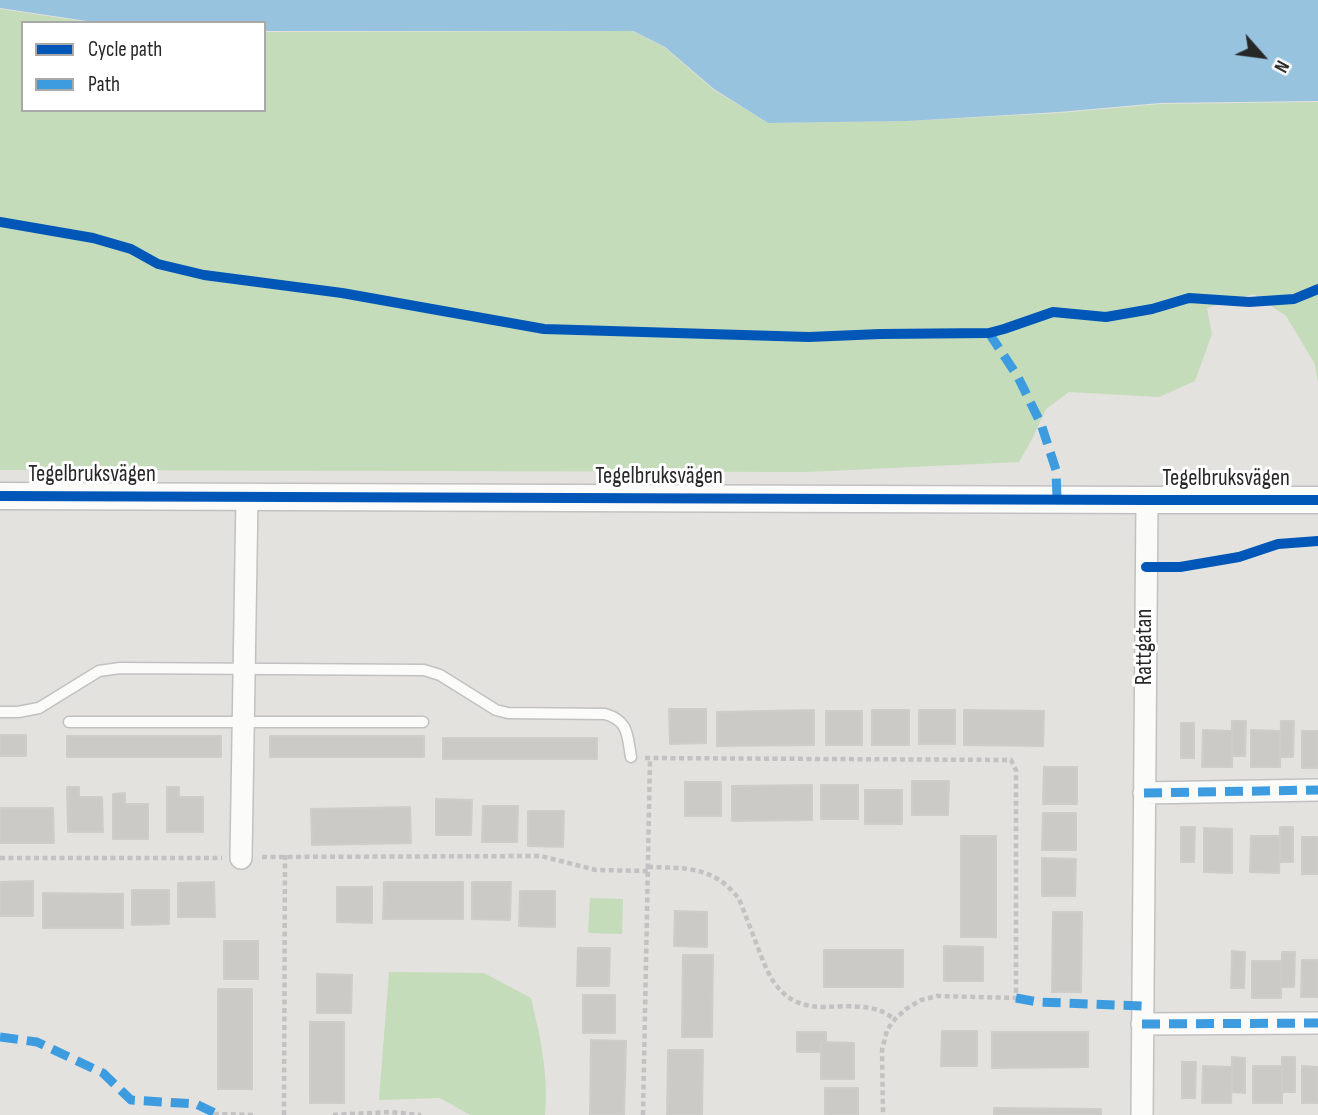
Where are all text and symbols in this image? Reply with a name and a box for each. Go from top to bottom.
legend [21,21,266,112]
north arrow [1227,21,1297,91]
text: Cycle path [88,37,162,62]
text: N [1268,56,1294,76]
text: Path [88,72,120,97]
street label: Tegelbruksvägen [28,461,156,489]
street label: Tegelbruksvägen [595,463,723,491]
street label: Tegelbruksvägen [1162,465,1290,493]
street label: Rattgatan [1131,609,1159,685]

